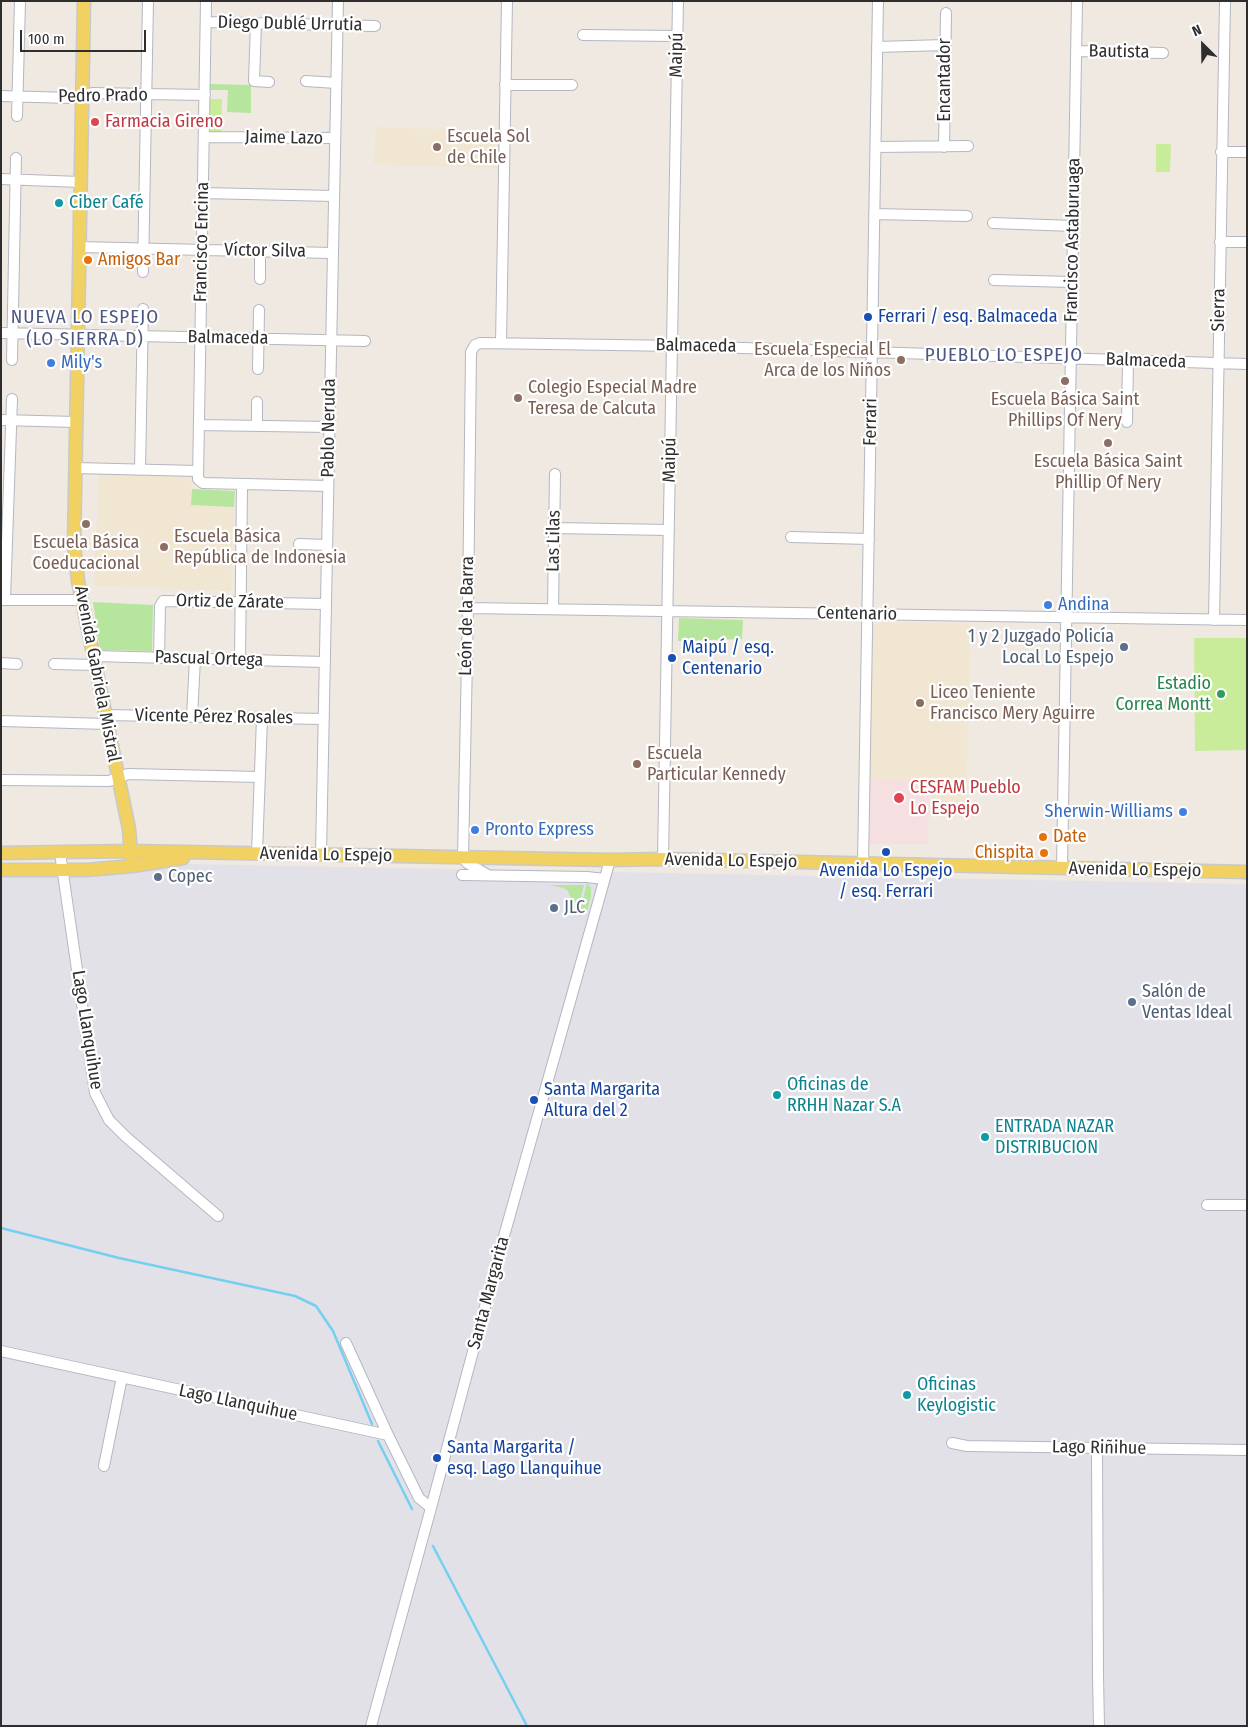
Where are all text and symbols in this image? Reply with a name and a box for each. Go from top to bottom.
street label: Diego Dublé Urrutia [217,12,363,36]
scale bar [22,20,149,52]
north arrow [1178,20,1228,70]
text: N [1190,21,1204,40]
text: 100 m [28,30,65,48]
street label: Maipú [666,32,688,78]
street label: Encantador [934,38,956,122]
street label: Bautista [1088,41,1150,63]
street label: Pedro Prado [58,84,148,108]
place label: Farmacia Gireno [105,111,223,133]
marker: Farmacia Gireno [89,116,101,128]
place label: Escuela Sol de Chile [447,126,530,168]
street label: Jaime Lazo [245,127,323,149]
marker: Escuela Sol de Chile [431,141,443,153]
street label: Francisco Astaburuaga [1061,158,1085,322]
street label: Francisco Encina [190,182,214,302]
place label: Ciber Café [69,192,144,214]
marker: Ciber Café [53,197,65,209]
street label: Víctor Silva [224,239,306,263]
place label: Amigos Bar [98,249,180,271]
marker: Amigos Bar [82,254,94,266]
street label: Sierra [1208,288,1230,332]
place label: Ferrari / esq. Balmaceda [878,306,1058,328]
district label: NUEVA LO ESPEJO (LO SIERRA D) [9,307,161,351]
marker: Ferrari / esq. Balmaceda [862,311,874,323]
street label: Balmaceda [188,326,268,350]
street label: Balmaceda [656,334,736,358]
place label: Escuela Especial El Arca de los Niños [754,339,891,382]
district label: PUEBLO LO ESPEJO [923,345,1085,367]
street label: Balmaceda [1105,349,1187,373]
place label: Mily's [61,352,102,374]
marker: Escuela Especial El Arca de los Niños [895,354,907,366]
marker: Mily's [45,357,57,369]
marker: Escuela Básica Saint Phillips Of Nery [1059,375,1071,387]
place label: Colegio Especial Madre Teresa de Calcuta [528,377,697,419]
street label: Pablo Neruda [317,378,341,478]
place label: Escuela Básica Saint Phillips Of Nery [991,389,1139,432]
marker: Colegio Especial Madre Teresa de Calcuta [512,392,524,404]
street label: Ferrari [860,398,882,446]
street label: Maipú [659,437,681,483]
marker: Escuela Básica Saint Phillip Of Nery [1102,437,1114,449]
place label: Escuela Básica Saint Phillip Of Nery [1034,451,1182,494]
street label: Las Lilas [543,510,565,572]
marker: Escuela Básica Coeducacional [80,518,92,530]
place label: Escuela Básica República de Indonesia [174,526,346,568]
place label: Escuela Básica Coeducacional [32,532,140,574]
marker: Escuela Básica República de Indonesia [158,541,170,553]
street label: León de la Barra [455,556,479,676]
street label: Avenida Gabriela Mistral [69,584,125,764]
street label: Ortiz de Zárate [176,590,284,614]
place label: Andina [1058,594,1109,616]
marker: Andina [1042,599,1054,611]
street label: Centenario [817,603,897,625]
place label: 1 y 2 Juzgado Policía Local Lo Espejo [968,626,1114,669]
place label: Maipú / esq. Centenario [682,637,774,680]
marker: 1 y 2 Juzgado Policía Local Lo Espejo [1118,641,1130,653]
street label: Pascual Ortega [154,646,264,672]
marker: Maipú / esq. Centenario [666,652,678,664]
place label: Estadio Correa Montt [1115,673,1211,716]
place label: Liceo Teniente Francisco Mery Aguirre [930,682,1095,724]
marker: Estadio Correa Montt [1215,688,1227,700]
marker: Liceo Teniente Francisco Mery Aguirre [914,697,926,709]
street label: Vicente Pérez Rosales [135,705,293,729]
place label: Escuela Particular Kennedy [647,743,786,786]
marker: Escuela Particular Kennedy [631,758,643,770]
place label: CESFAM Pueblo Lo Espejo [910,777,1021,820]
marker: CESFAM Pueblo Lo Espejo [892,791,906,805]
place label: Sherwin-Williams [1045,801,1173,823]
marker: Sherwin-Williams [1177,806,1189,818]
place label: Pronto Express [485,819,594,841]
marker: Pronto Express [469,824,481,836]
place label: Date [1053,826,1087,848]
marker: Date [1037,831,1049,843]
place label: Chispita [975,842,1034,864]
street label: Avenida Lo Espejo [259,843,393,867]
marker: Avenida Lo Espejo / esq. Ferrari [880,846,892,858]
marker: Chispita [1038,847,1050,859]
street label: Avenida Lo Espejo [664,849,798,873]
street label: Avenida Lo Espejo [1068,858,1202,882]
place label: Avenida Lo Espejo / esq. Ferrari [820,860,952,902]
place label: Copec [168,866,212,888]
marker: Copec [152,871,164,883]
place label: JLC [564,897,585,919]
marker: JLC [548,902,560,914]
street label: Lago Llanquihue [67,969,107,1091]
place label: Salón de Ventas Ideal [1142,981,1232,1024]
marker: Salón de Ventas Ideal [1126,996,1138,1008]
place label: Oficinas de RRHH Nazar S.A [787,1074,901,1116]
place label: Santa Margarita Altura del 2 [544,1079,660,1122]
marker: Oficinas de RRHH Nazar S.A [771,1089,783,1101]
marker: Santa Margarita Altura del 2 [528,1094,540,1106]
place label: ENTRADA NAZAR DISTRIBUCION [995,1116,1114,1158]
marker: ENTRADA NAZAR DISTRIBUCION [979,1131,991,1143]
street label: Santa Margarita [464,1234,514,1352]
place label: Oficinas Keylogistic [917,1374,996,1416]
street label: Lago Llanquihue [177,1380,299,1426]
marker: Oficinas Keylogistic [901,1389,913,1401]
street label: Lago Riñihue [1052,1436,1146,1460]
place label: Santa Margarita / esq. Lago Llanquihue [447,1437,602,1480]
marker: Santa Margarita / esq. Lago Llanquihue [431,1452,443,1464]

